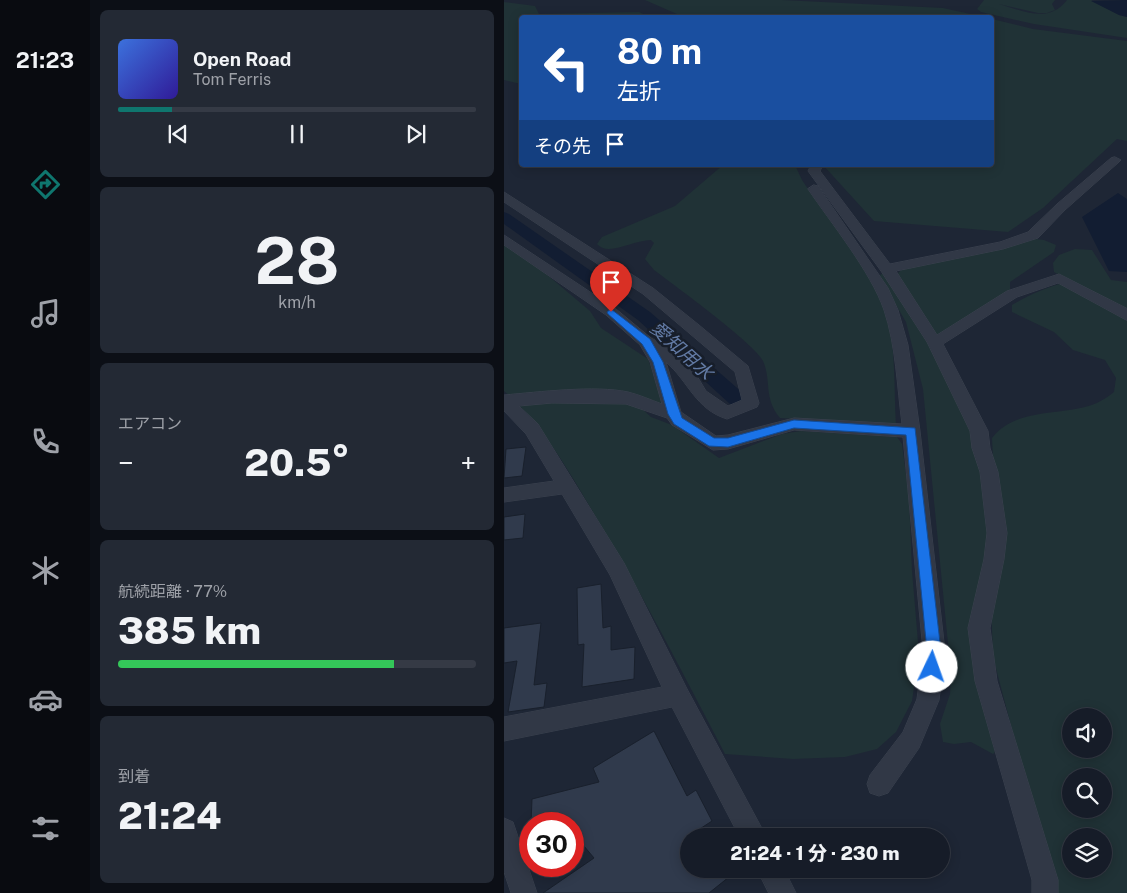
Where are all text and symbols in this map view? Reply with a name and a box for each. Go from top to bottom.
text: 80 m [617,31,702,72]
icon: left [534,35,599,100]
text: 21:23 [16,47,74,73]
text: Open Road [193,48,291,70]
text: Tom Ferris [193,70,271,89]
text: 左折 [617,78,661,104]
icon: previous [164,120,192,148]
icon: pause [283,120,311,148]
icon: next [402,120,430,148]
icon: arrive [601,130,629,158]
text: その先 [534,135,591,157]
icon: directions [28,167,63,202]
text: 28 [255,222,339,299]
pin [590,261,632,312]
icon: arrive [597,268,625,296]
text: km/h [278,293,316,312]
icon: music [28,296,63,331]
water label: 愛知用水 [646,316,719,385]
text: エアコン [118,414,182,433]
icon: phone [28,424,63,459]
text: 20.5° [244,440,350,485]
text: − [118,446,134,479]
text: + [460,446,476,479]
icon: climate [28,553,63,588]
text: 航続距離 · 77% [118,582,227,601]
text: 385 km [118,608,261,653]
position arrow [905,640,957,692]
icon: car [28,682,63,717]
map controls [1062,708,1112,878]
button: sound [1062,708,1112,758]
text: 到着 [118,767,150,786]
button: search [1062,768,1112,818]
text: 21:24 [118,793,221,838]
icon: filters [28,811,63,846]
speed limit sign: 30 [519,812,584,877]
button: layers [1062,828,1112,878]
text: 21:24 · 1 分 · 230 m [730,842,900,864]

